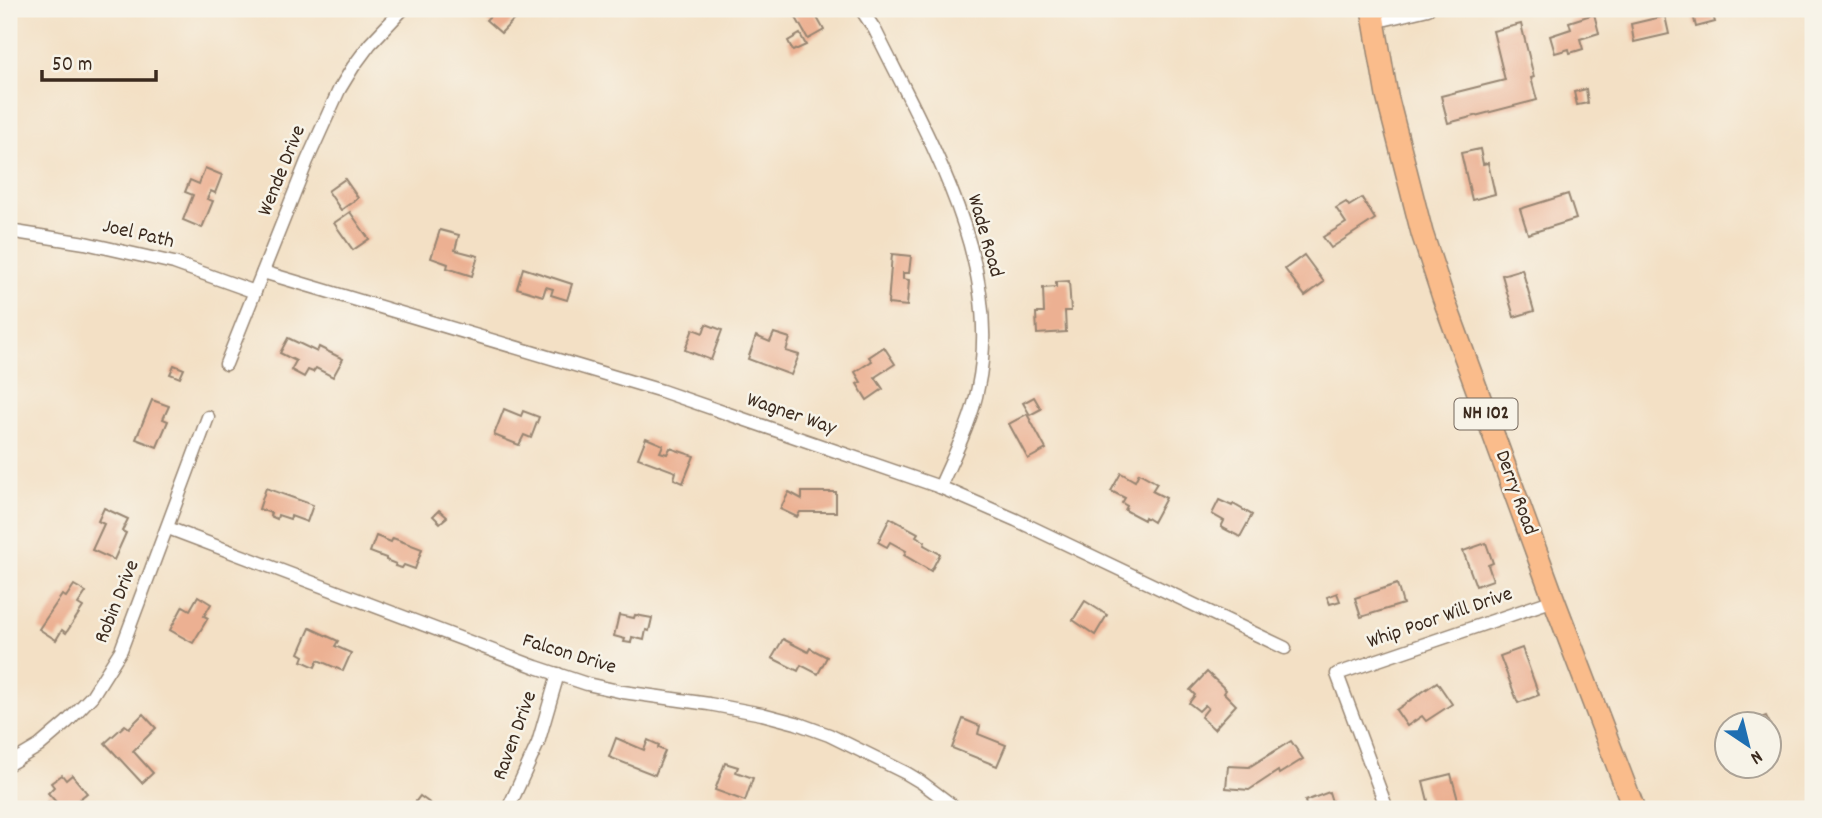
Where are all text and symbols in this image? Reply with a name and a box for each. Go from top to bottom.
scale bar [42,38,156,82]
text: 50 m [52,51,92,81]
street label: Wende Drive [251,121,315,221]
street label: Wade Road [958,191,1010,281]
street label: Joel Path [99,212,177,258]
street label: Wagner Way [742,386,840,444]
road number: NH 102 [1454,398,1518,430]
street label: Derry Road [1486,446,1544,540]
street label: Robin Drive [88,556,148,648]
street label: Whip Poor Will Drive [1363,580,1517,658]
street label: Falcon Drive [518,626,620,684]
street label: Raven Drive [486,687,546,785]
north arrow [1714,710,1784,780]
text: N [1744,742,1767,770]

